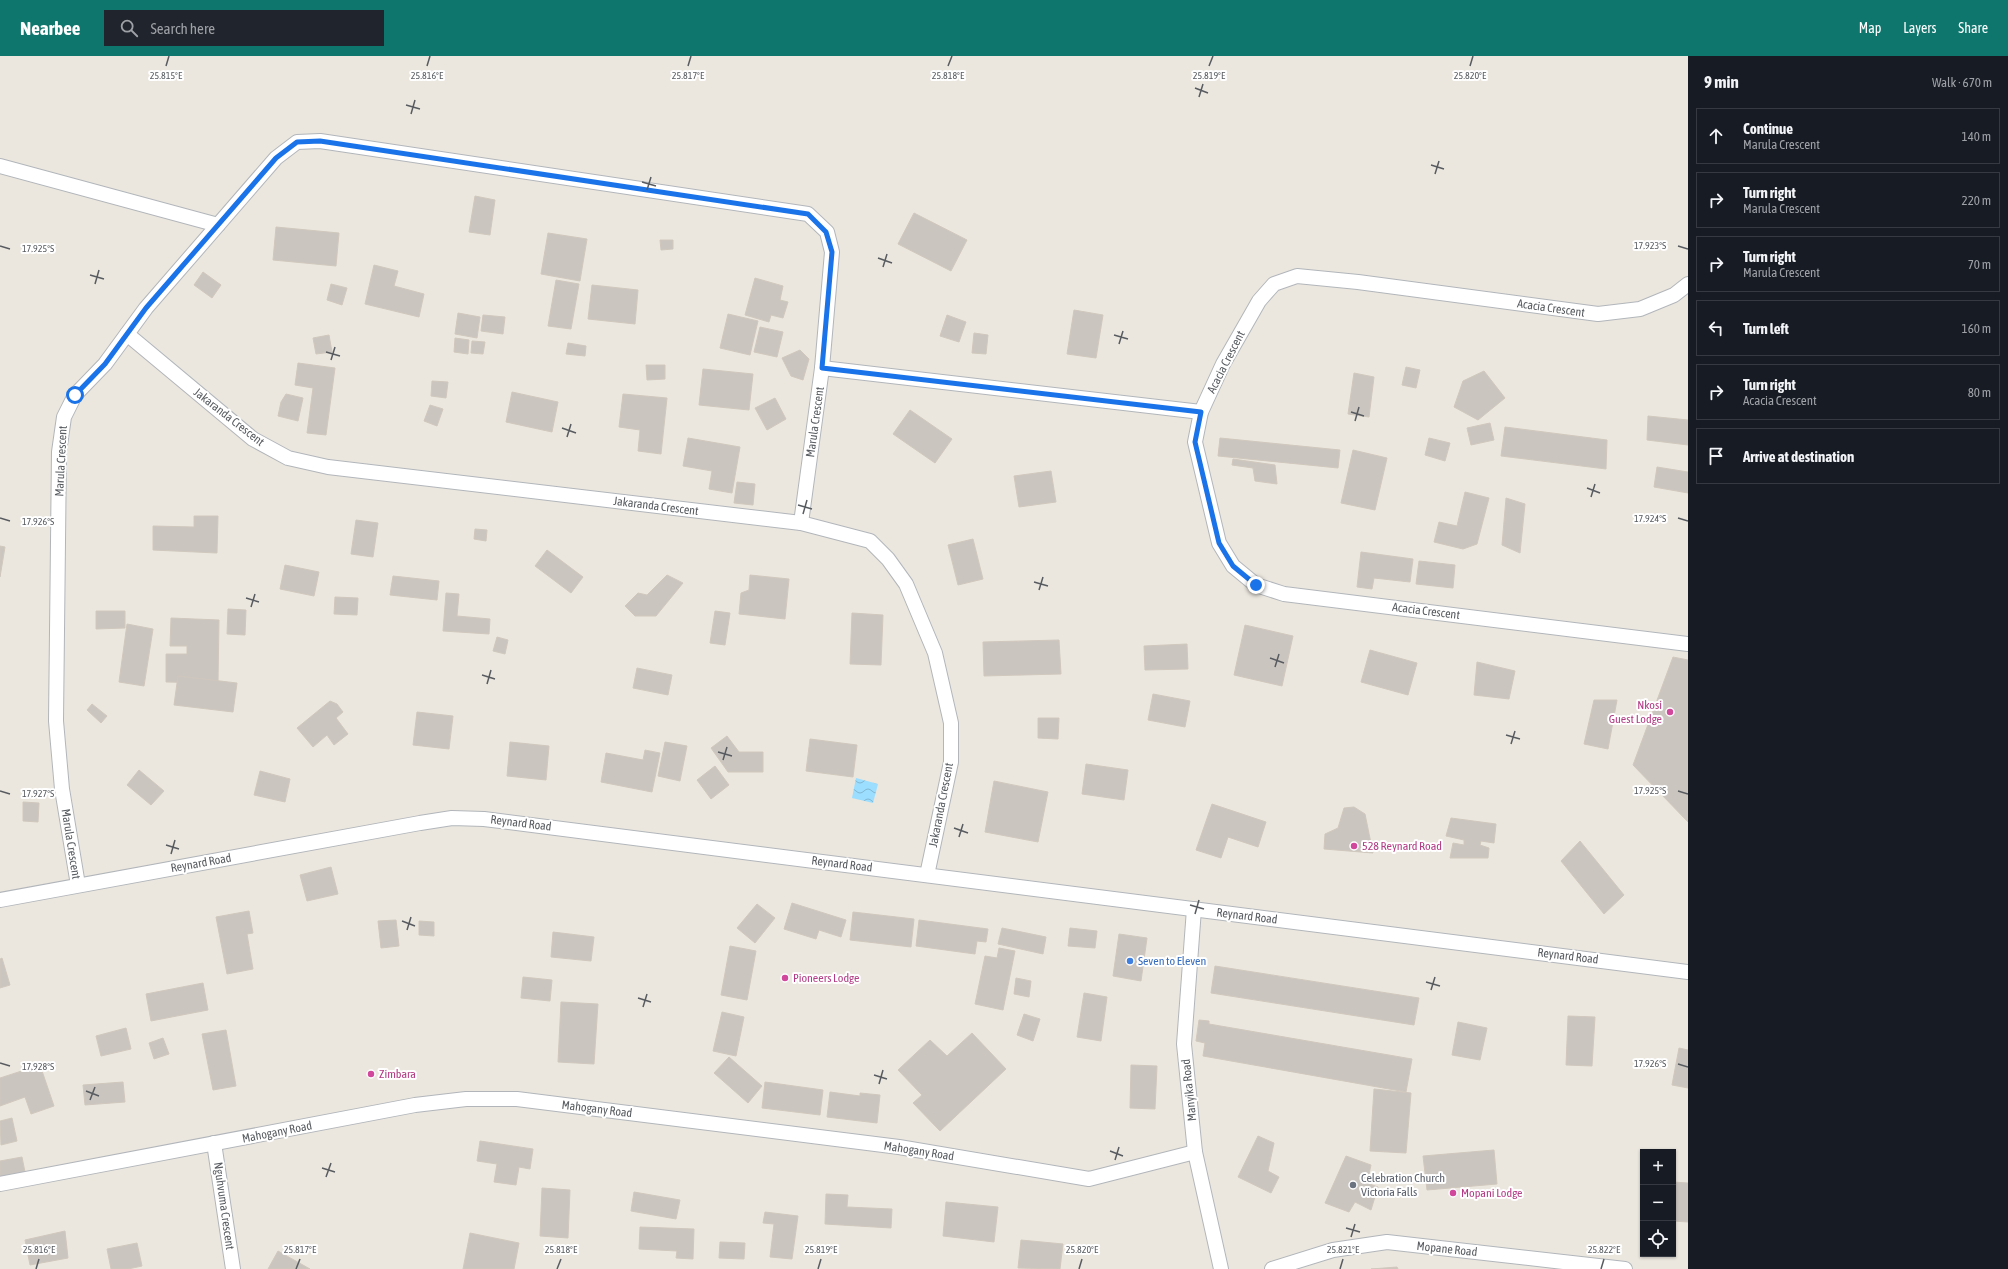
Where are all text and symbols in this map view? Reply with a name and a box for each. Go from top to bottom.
search box [104,10,384,46]
text: Nearbee [20,17,80,39]
icon: search [118,17,140,39]
text: Search here [150,20,215,37]
text: Map [1859,20,1881,36]
text: Layers [1903,20,1936,36]
text: Share [1958,20,1988,36]
text: 25.815°E [150,70,183,81]
text: 25.816°E [411,70,444,81]
text: 25.817°E [672,70,705,81]
text: 25.818°E [932,70,965,81]
text: 25.819°E [1193,70,1226,81]
text: 25.820°E [1454,70,1487,81]
text: 9 min [1704,72,1739,92]
text: Walk · 670 m [1932,75,1992,90]
text: Continue [1743,120,1793,137]
icon: ahead [1705,125,1727,147]
text: 140 m [1962,129,1991,144]
text: Marula Crescent [1743,137,1820,152]
text: Turn right [1743,184,1796,201]
icon: right [1705,189,1727,211]
text: 220 m [1962,193,1991,208]
text: Marula Crescent [1743,201,1820,216]
text: 17.923°S [1634,240,1666,251]
text: 17.925°S [22,243,54,254]
text: Turn right [1743,248,1796,265]
icon: right [1705,253,1727,275]
text: 70 m [1968,257,1991,272]
text: Marula Crescent [1743,265,1820,280]
street label: Acacia Crescent [1516,296,1586,320]
icon: left [1705,317,1727,339]
text: Turn left [1743,320,1789,337]
text: 160 m [1962,321,1991,336]
street label: Acacia Crescent [1204,328,1248,396]
text: Turn right [1743,376,1796,393]
icon: right [1705,381,1727,403]
street label: Jakaranda Crescent [191,385,267,449]
street label: Marula Crescent [803,385,827,458]
text: 80 m [1968,385,1991,400]
route start [66,386,84,404]
text: Acacia Crescent [1743,393,1817,408]
street label: Marula Crescent [52,425,70,497]
icon: arrive [1705,445,1727,467]
text: Arrive at destination [1743,448,1854,465]
street label: Jakaranda Crescent [613,494,700,518]
text: 17.924°S [1634,513,1666,524]
text: 17.926°S [22,516,54,527]
route end [1247,576,1265,594]
street label: Acacia Crescent [1391,600,1461,622]
place label: Nkosi Guest Lodge [1609,698,1662,726]
marker: Nkosi Guest Lodge [1665,707,1675,717]
street label: Jakaranda Crescent [926,761,956,848]
text: 17.925°S [1634,785,1666,796]
text: 17.927°S [22,788,54,799]
street label: Marula Crescent [59,808,84,881]
street label: Reynard Road [490,812,552,834]
place label: 528 Reynard Road [1362,839,1442,853]
marker: 528 Reynard Road [1349,841,1359,851]
street label: Reynard Road [170,851,232,875]
street label: Reynard Road [811,853,873,875]
street label: Reynard Road [1216,905,1278,927]
street label: Reynard Road [1537,945,1599,967]
place label: Seven to Eleven [1138,954,1206,968]
marker: Seven to Eleven [1125,956,1135,966]
place label: Pioneers Lodge [793,971,859,985]
marker: Pioneers Lodge [780,973,790,983]
street label: Manyika Road [1179,1058,1199,1122]
text: 17.926°S [1634,1058,1666,1069]
text: 17.928°S [22,1061,54,1072]
place label: Zimbara [379,1067,416,1081]
marker: Zimbara [366,1069,376,1079]
street label: Mahogany Road [561,1098,633,1120]
street label: Mahogany Road [241,1118,313,1146]
street label: Mahogany Road [883,1139,955,1163]
map controls [1640,1149,1676,1257]
button: + [1640,1149,1676,1185]
street label: Nguhvuma Crescent [211,1161,237,1251]
place label: Celebration Church Victoria Falls [1361,1171,1445,1199]
marker: Celebration Church Victoria Falls [1348,1180,1358,1190]
button: − [1640,1185,1676,1221]
place label: Mopani Lodge [1461,1186,1523,1200]
marker: Mopani Lodge [1448,1188,1458,1198]
button: locate [1640,1221,1676,1257]
street label: Mopane Road [1416,1239,1478,1259]
text: 25.816°E [23,1244,56,1255]
text: 25.817°E [284,1244,317,1255]
text: 25.818°E [545,1244,578,1255]
text: 25.819°E [805,1244,838,1255]
text: 25.820°E [1066,1244,1099,1255]
text: 25.821°E [1327,1244,1360,1255]
text: 25.822°E [1588,1244,1621,1255]

